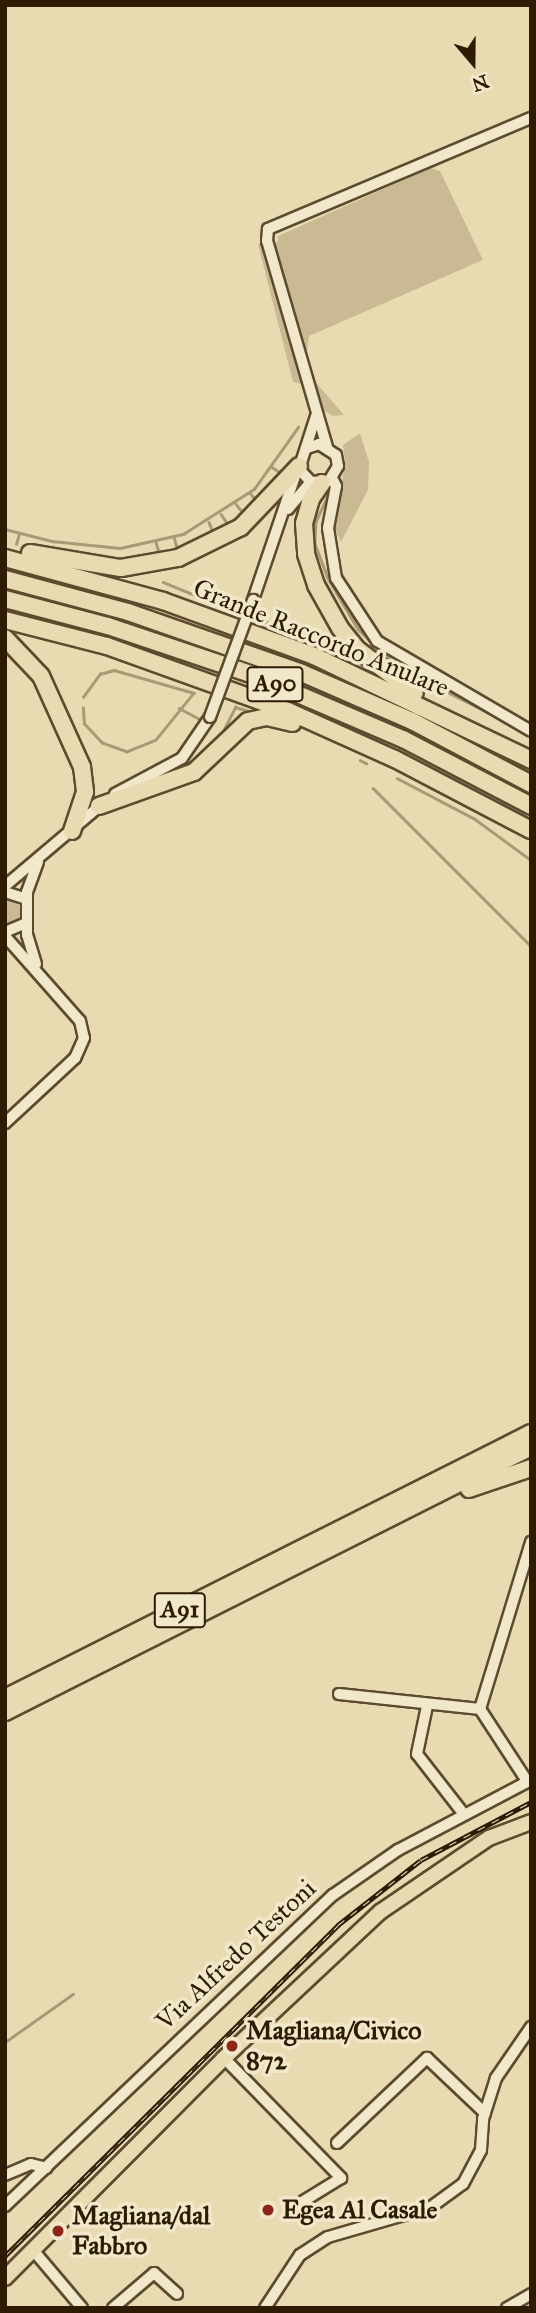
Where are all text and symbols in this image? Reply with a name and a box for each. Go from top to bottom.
north arrow [438,28,508,98]
text: N [469,70,492,97]
street label: Grande Raccordo Anulare [189,572,453,704]
road number: A90 [245,664,305,704]
road number: A91 [154,1590,206,1630]
street label: Via Alfredo Testoni [150,1873,322,2037]
place label: Magliana/Civico 872 [246,2015,422,2076]
marker: Magliana/Civico 872 [224,2038,240,2054]
place label: Egea Al Casale [282,2194,437,2226]
place label: Magliana/dal Fabbro [72,2200,210,2262]
marker: Egea Al Casale [260,2202,276,2218]
marker: Magliana/dal Fabbro [50,2223,66,2239]

